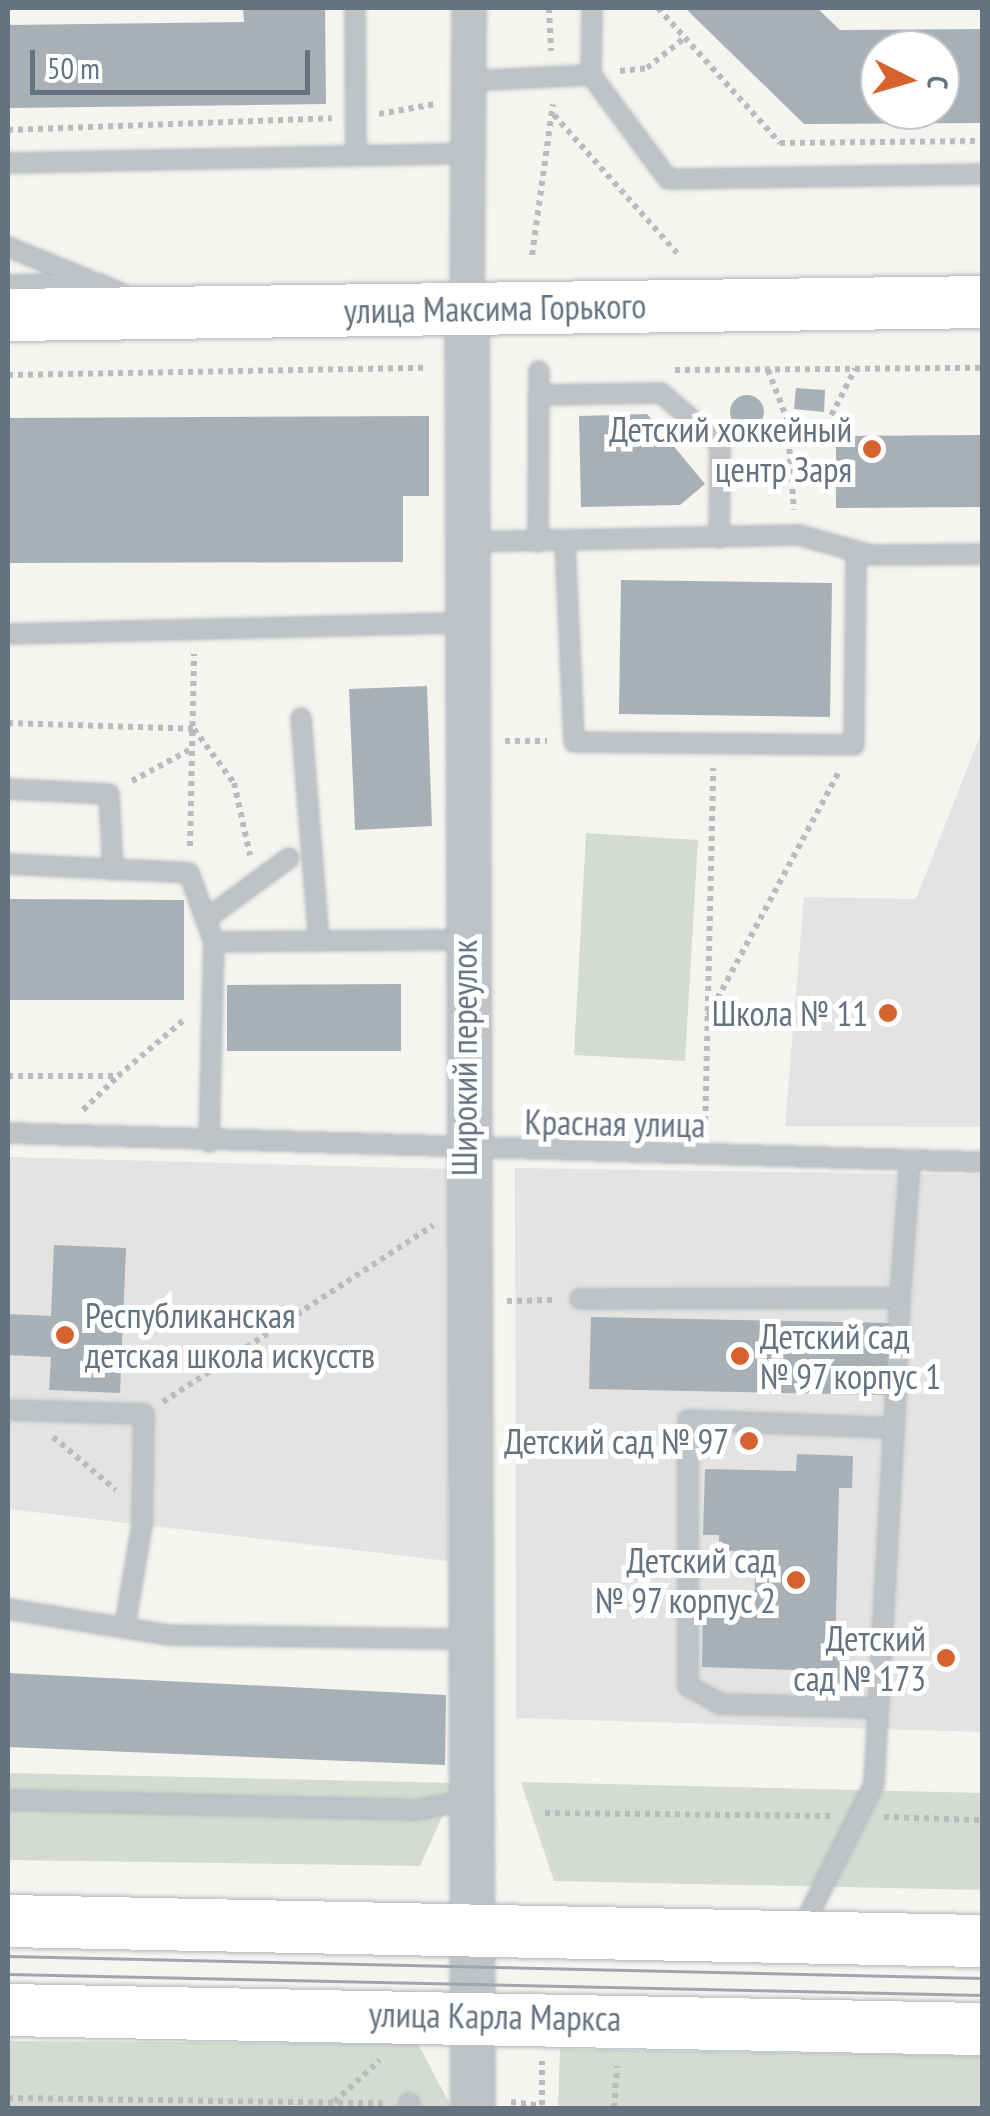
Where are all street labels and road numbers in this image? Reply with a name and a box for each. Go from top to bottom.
street label: улица Максима Горького [343,284,647,332]
street label: Широкий переулок [443,940,485,1176]
street label: Красная улица [524,1100,706,1146]
street label: улица Карла Маркса [368,1993,622,2039]

